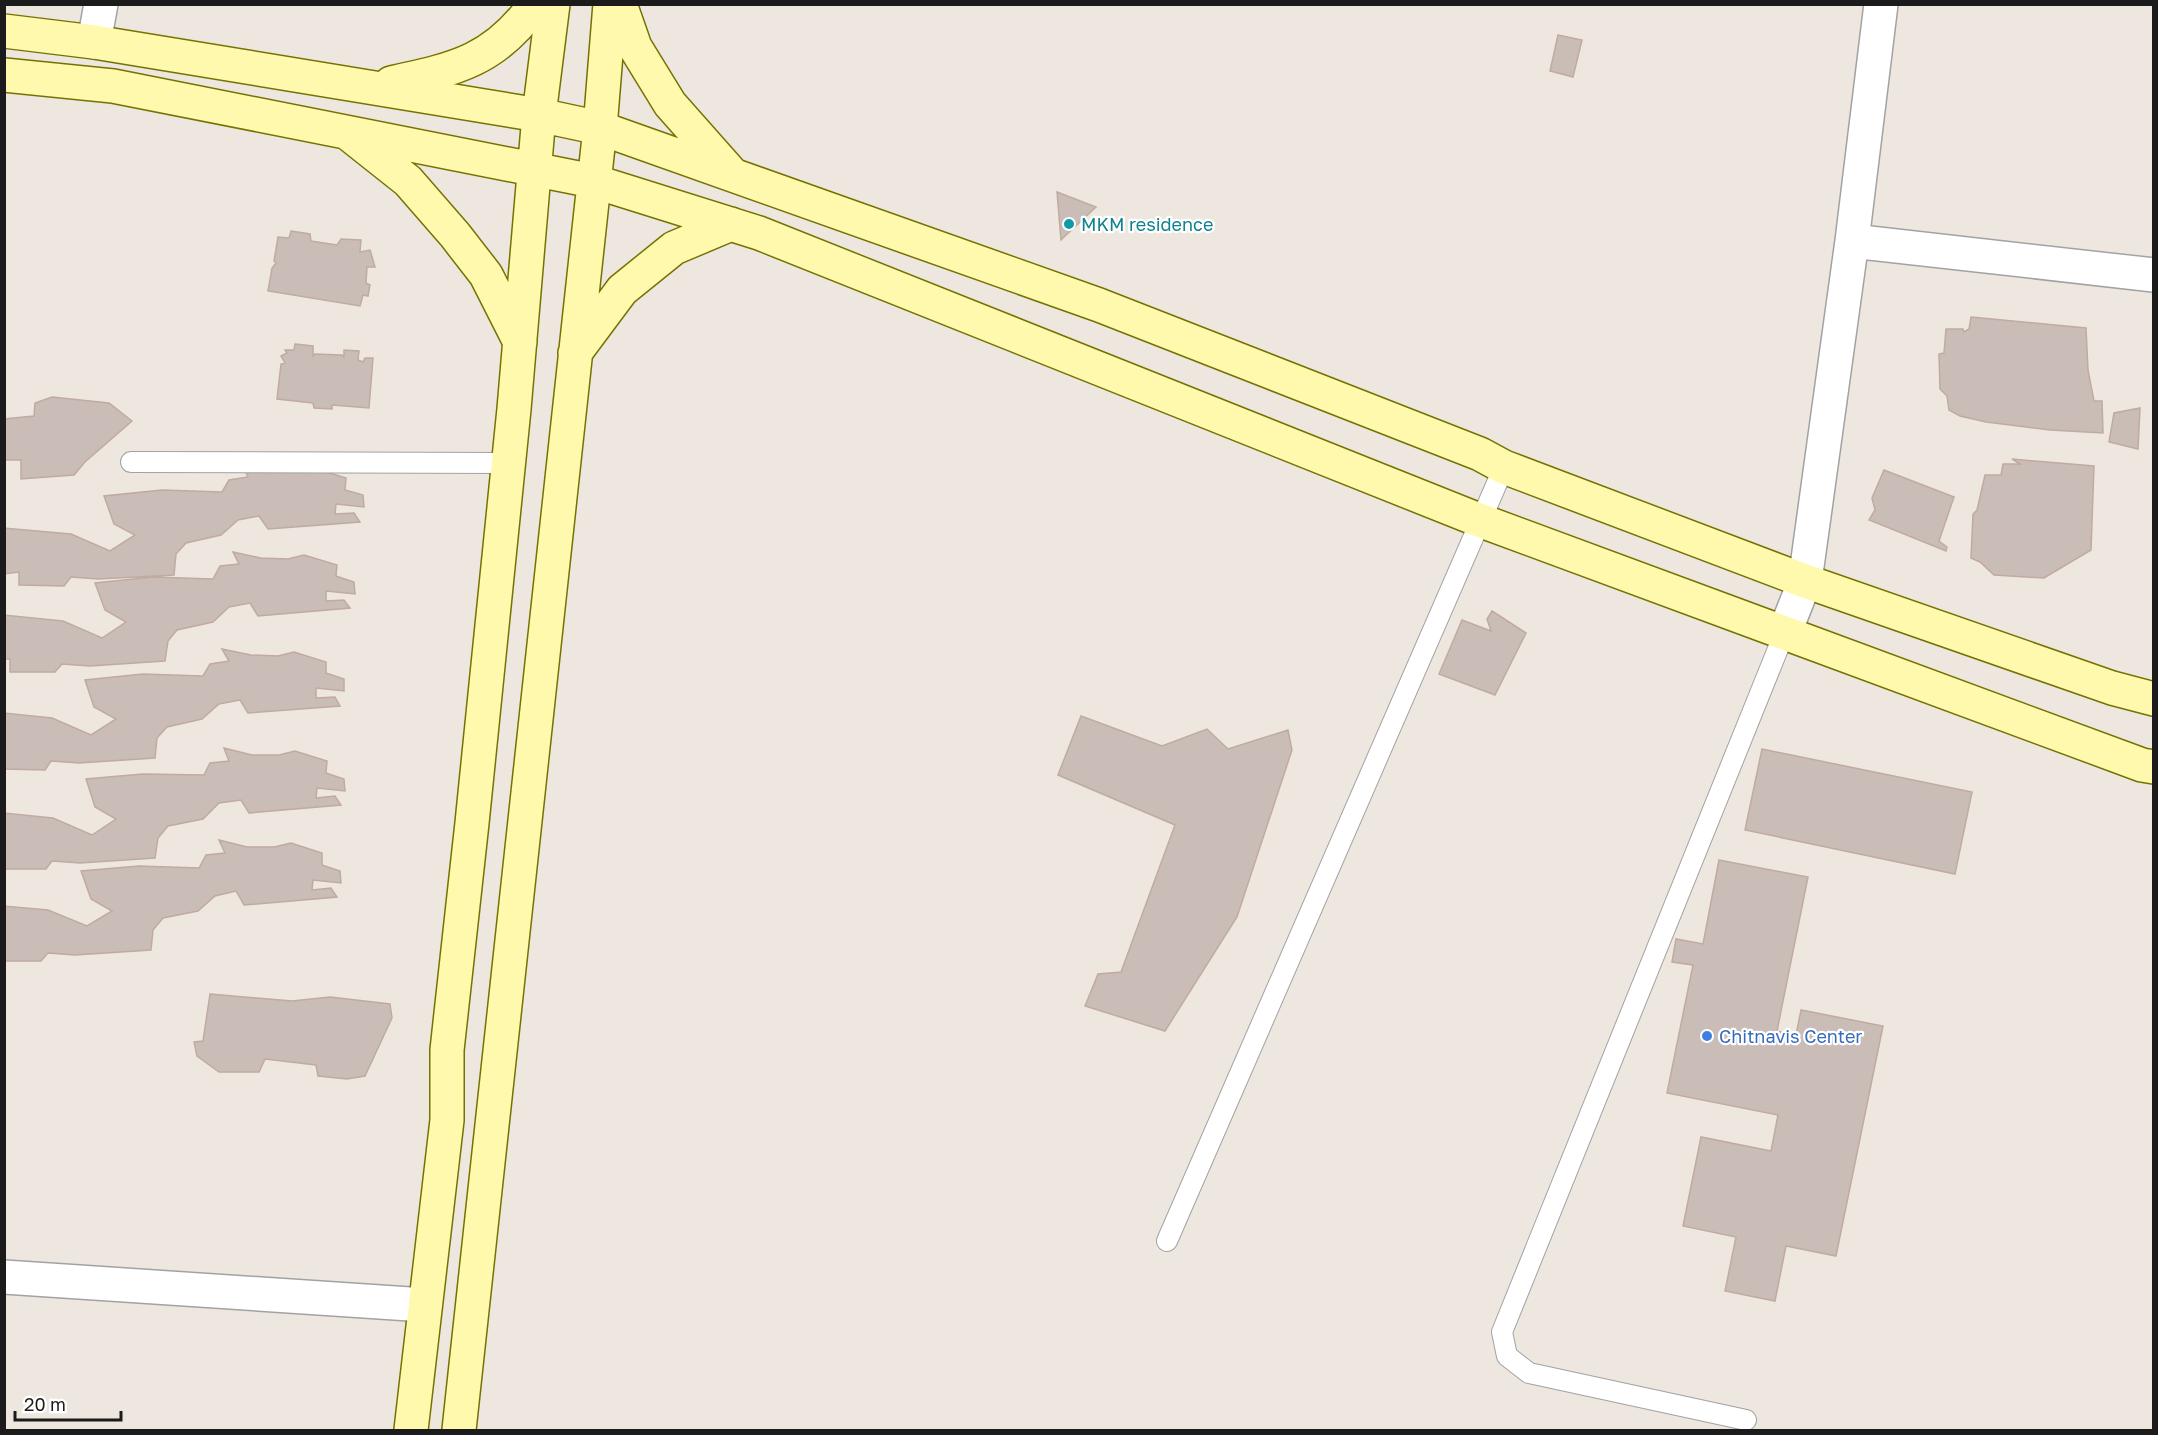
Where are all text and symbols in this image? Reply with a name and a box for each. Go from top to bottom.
place label: MKM residence [1081,213,1213,235]
marker: MKM residence [1062,217,1076,231]
place label: Chitnavis Center [1719,1025,1862,1047]
marker: Chitnavis Center [1700,1029,1714,1043]
scale bar [15,1384,122,1422]
text: 20 m [24,1393,66,1415]

